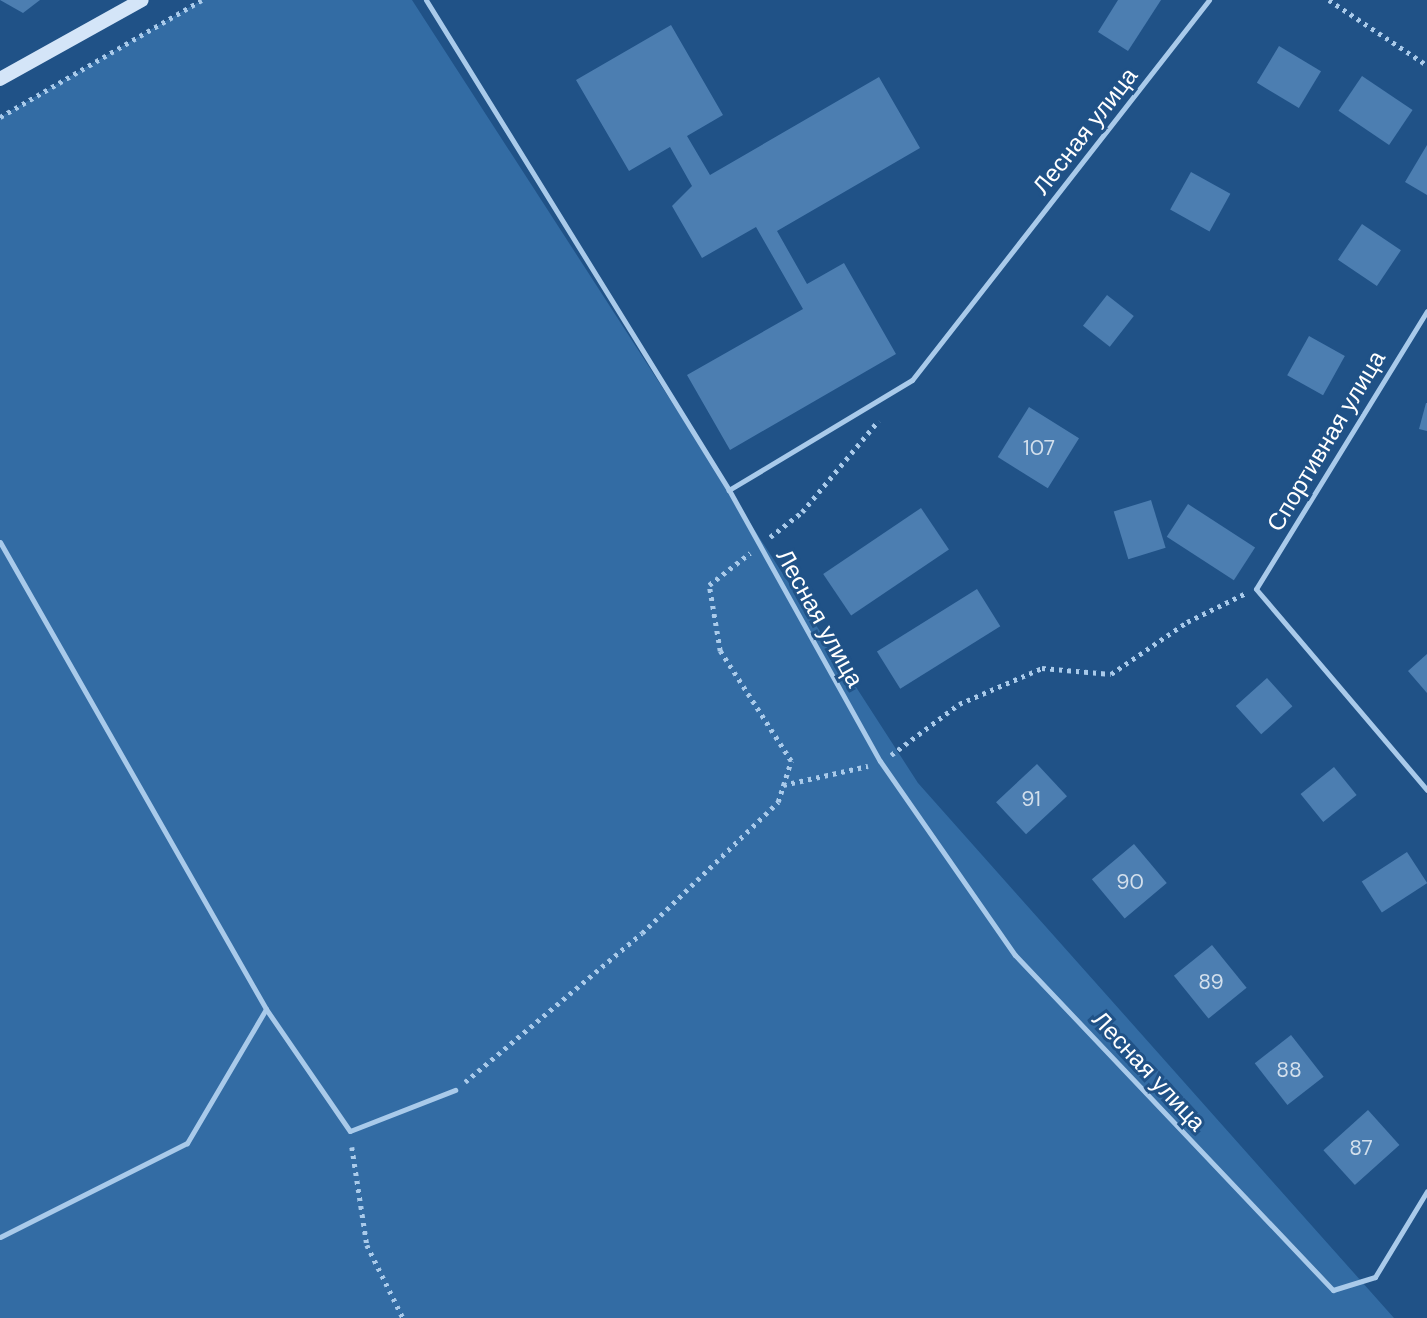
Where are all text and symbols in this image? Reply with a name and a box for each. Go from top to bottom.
street label: Лесная улица [1027,62,1143,200]
street label: Спортивная улица [1261,345,1391,537]
house number: 107 [1023,435,1055,461]
street label: Лесная улица [770,544,870,692]
house number: 91 [1021,786,1041,812]
house number: 90 [1116,869,1144,895]
house number: 89 [1198,969,1224,995]
street label: Лесная улица [1086,1005,1212,1137]
house number: 88 [1276,1057,1302,1083]
house number: 87 [1349,1135,1373,1161]

